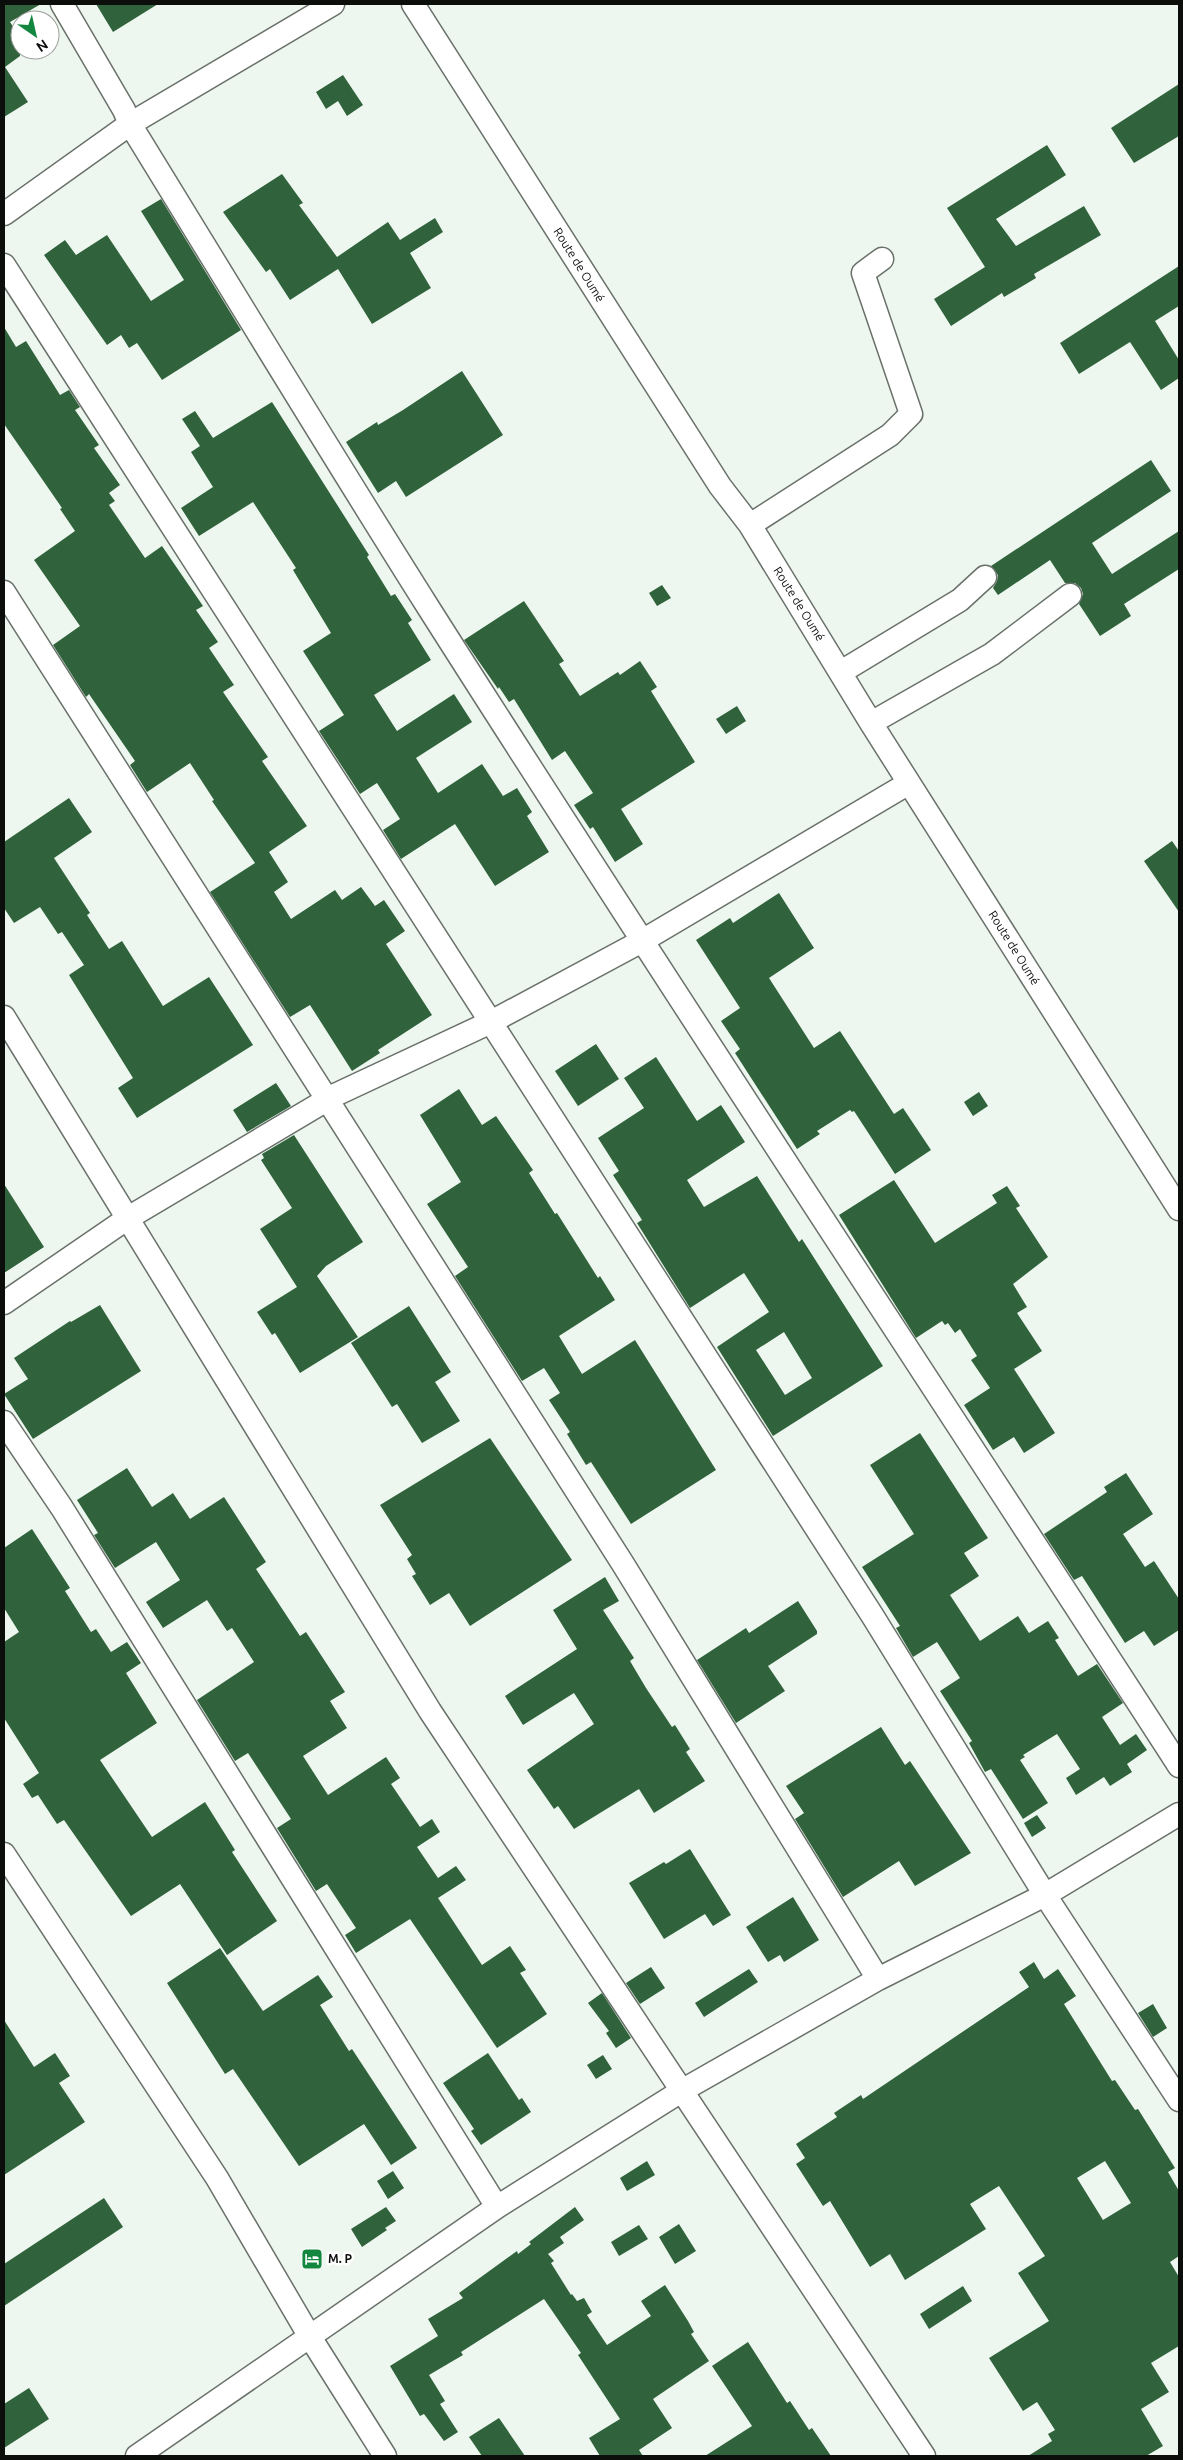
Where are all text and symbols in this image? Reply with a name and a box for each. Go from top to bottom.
north arrow [10,10,60,60]
text: N [33,36,51,55]
street label: Route de Oumé [551,225,607,304]
street label: Route de Oumé [771,564,827,643]
street label: Route de Oumé [986,908,1042,987]
hotel icon: M. P [300,2247,324,2271]
place label: M. P [328,2252,352,2265]

